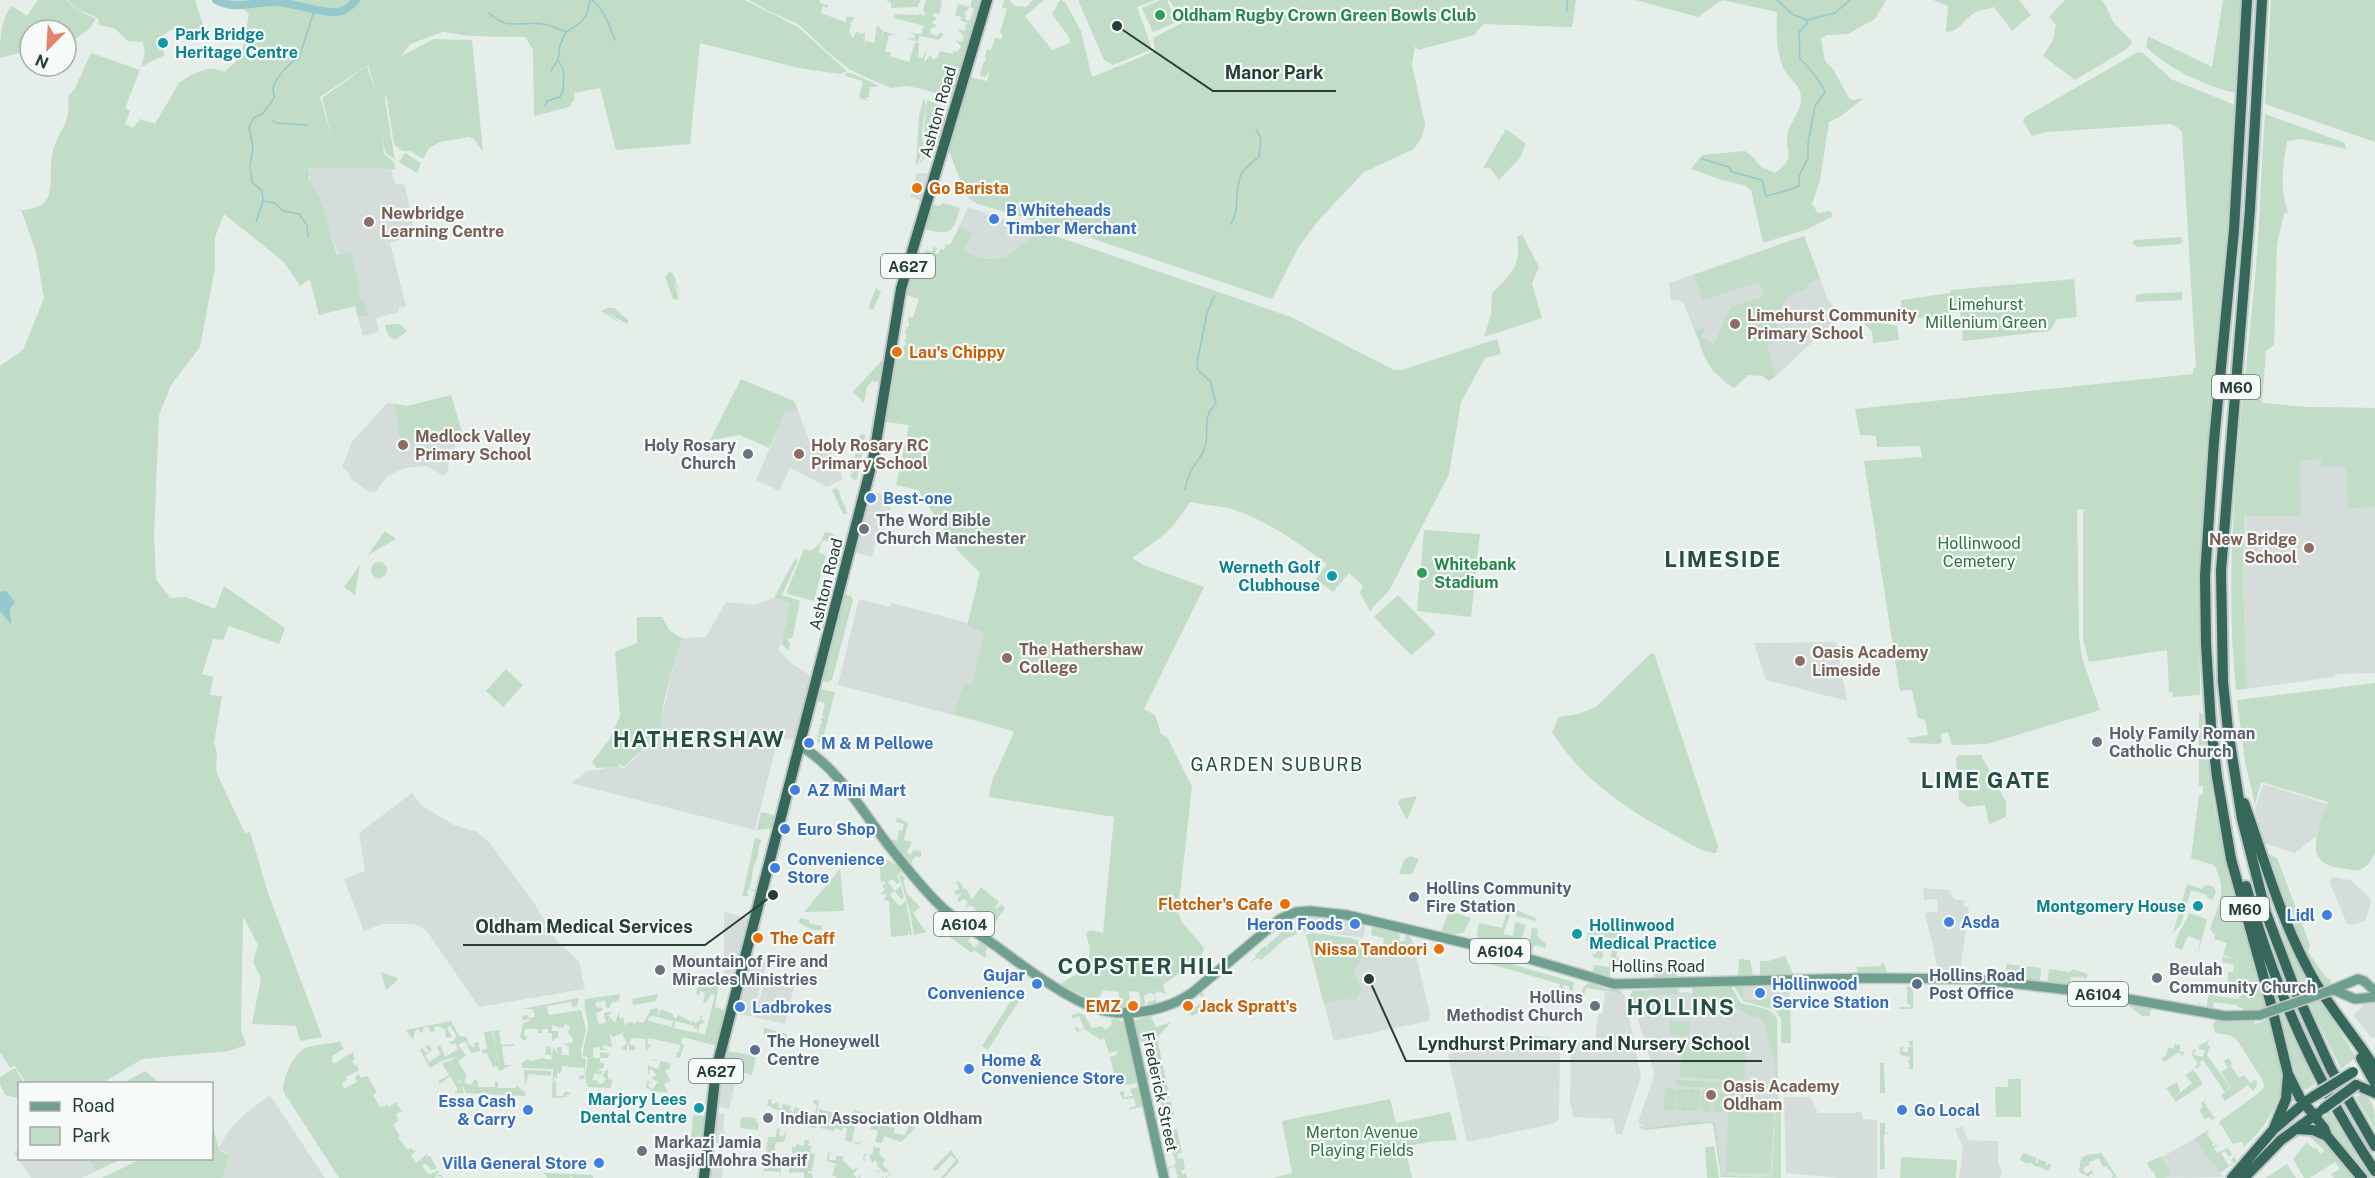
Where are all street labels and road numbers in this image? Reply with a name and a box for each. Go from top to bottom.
street label: Ashton Road [916,64,960,160]
road number: A627 [881,254,935,278]
road number: M60 [2212,375,2260,399]
street label: Ashton Road [805,536,847,632]
road number: M60 [2221,897,2269,921]
road number: A6104 [934,912,994,936]
road number: A6104 [1470,939,1530,963]
street label: Hollins Road [1611,957,1705,976]
road number: A6104 [2068,982,2128,1006]
street label: Frederick Street [1138,1030,1182,1154]
road number: A627 [689,1059,743,1083]

